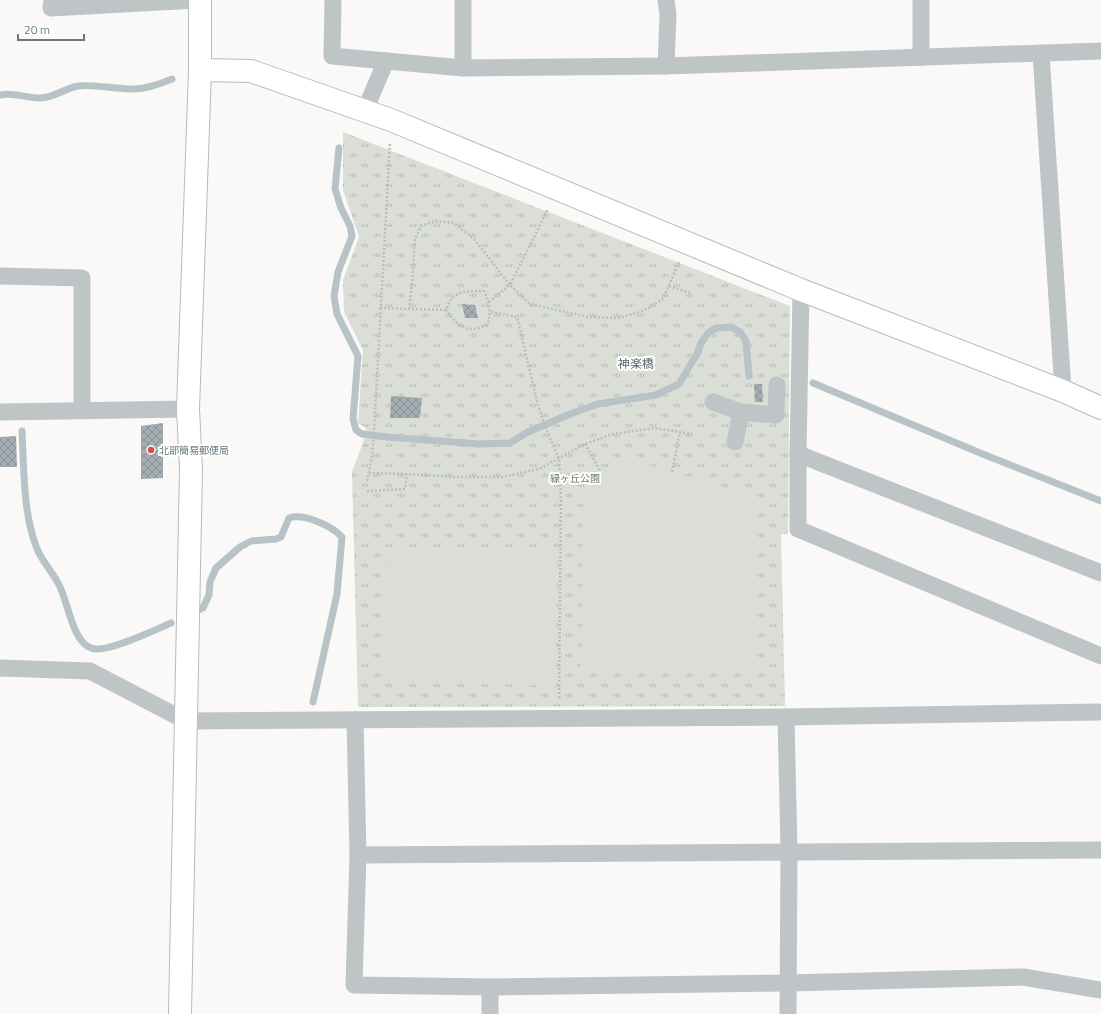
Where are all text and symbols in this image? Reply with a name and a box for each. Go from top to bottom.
scale bar [18,16,84,42]
text: 20 m [24,20,50,39]
district label: 神楽橋 [618,354,654,373]
place label: 北部簡易郵便局 [159,443,229,458]
marker: 北部簡易郵便局 [146,445,156,455]
park label: 緑ヶ丘公園 [550,471,600,486]

